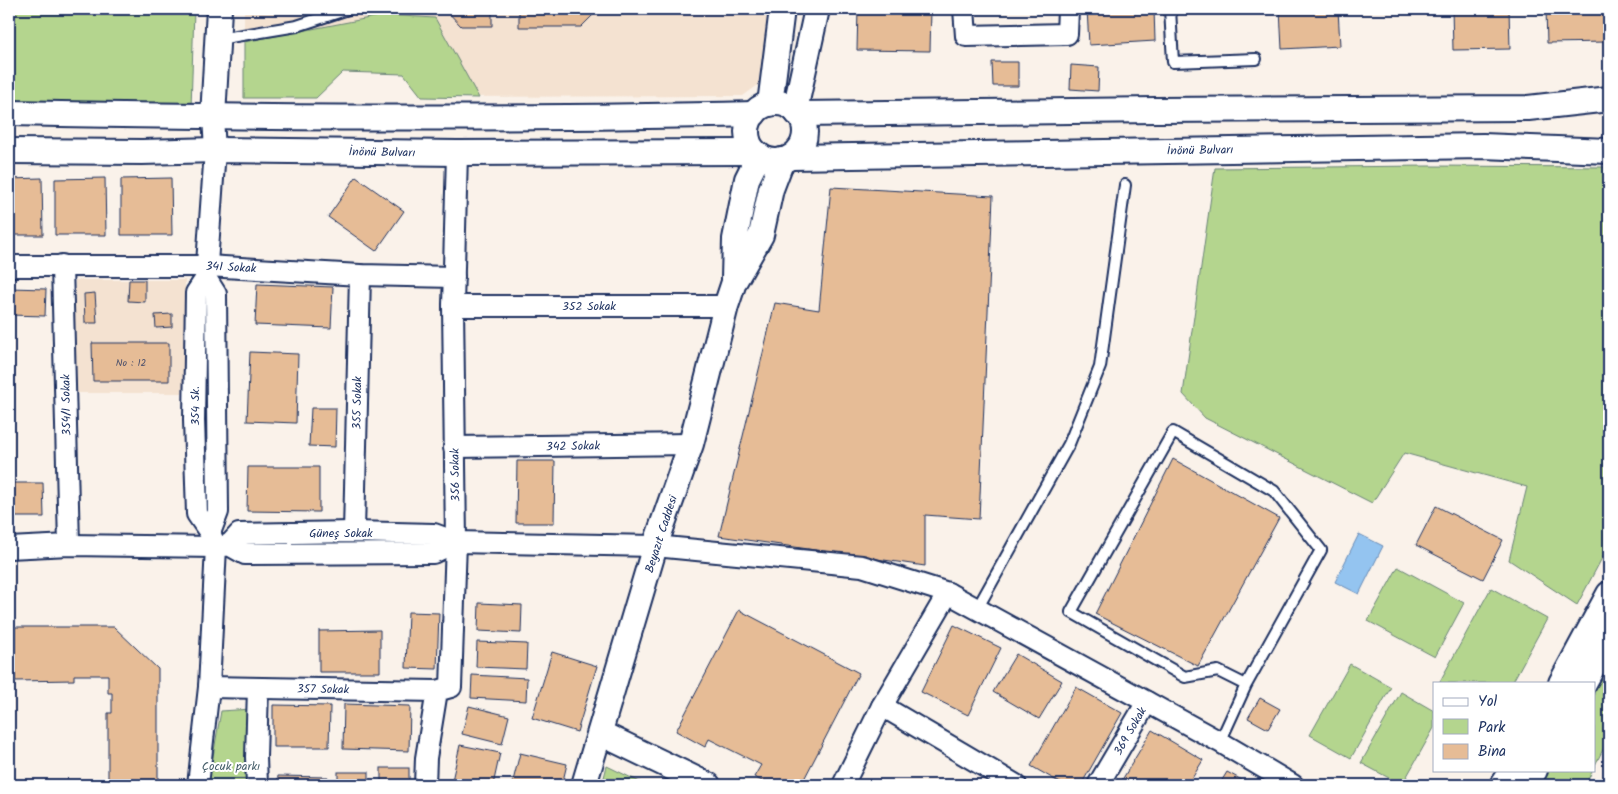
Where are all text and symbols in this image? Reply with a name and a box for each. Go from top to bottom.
street label: İnönü Bulvarı [1167,140,1233,161]
street label: İnönü Bulvarı [349,142,415,163]
street label: 341 Sokak [205,257,257,278]
street label: 352 Sokak [562,297,616,316]
house number: No : 12 [116,355,147,371]
street label: 354/1 Sokak [56,374,77,436]
street label: 355 Sokak [348,376,367,430]
street label: 354 Sk. [186,386,205,426]
street label: 342 Sokak [546,437,601,456]
street label: 356 Sokak [446,448,465,502]
street label: Beyazıt Caddesi [640,492,683,575]
street label: Güneş Sokak [309,524,373,543]
street label: 357 Sokak [297,680,350,699]
legend [1433,682,1596,772]
text: Yol [1478,690,1497,714]
street label: 369 Sokak [1109,703,1152,759]
text: Park [1478,716,1506,740]
text: Bina [1478,740,1506,764]
park label: Çocuk parkı [202,757,260,776]

